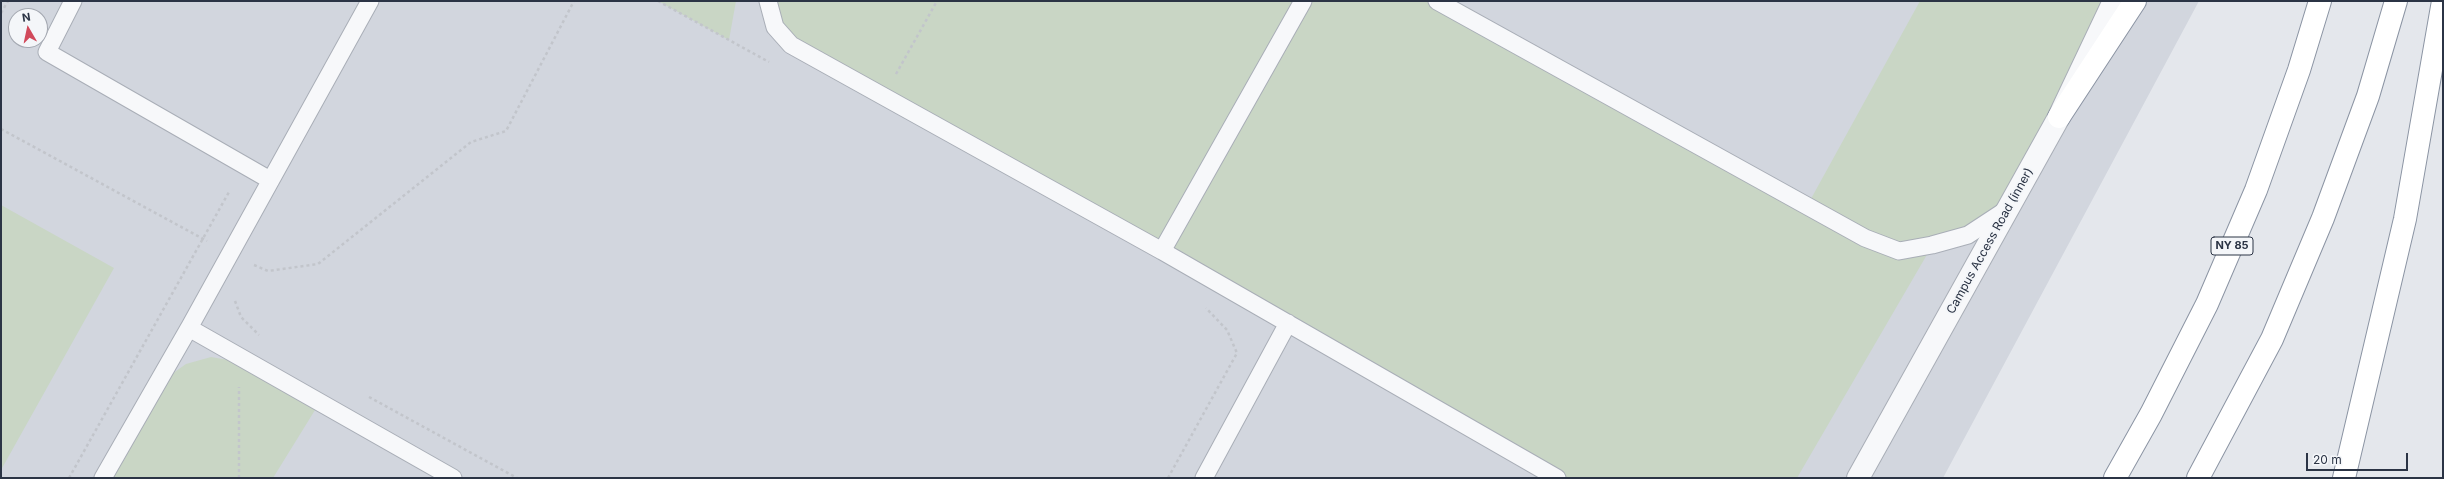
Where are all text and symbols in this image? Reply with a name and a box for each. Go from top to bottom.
north arrow [8,8,48,48]
text: N [21,10,32,25]
street label: Campus Access Road (inner) [1944,165,2036,317]
road number: NY 85 [2211,237,2253,255]
scale bar [2308,445,2410,471]
text: 20 m [2313,452,2342,467]

